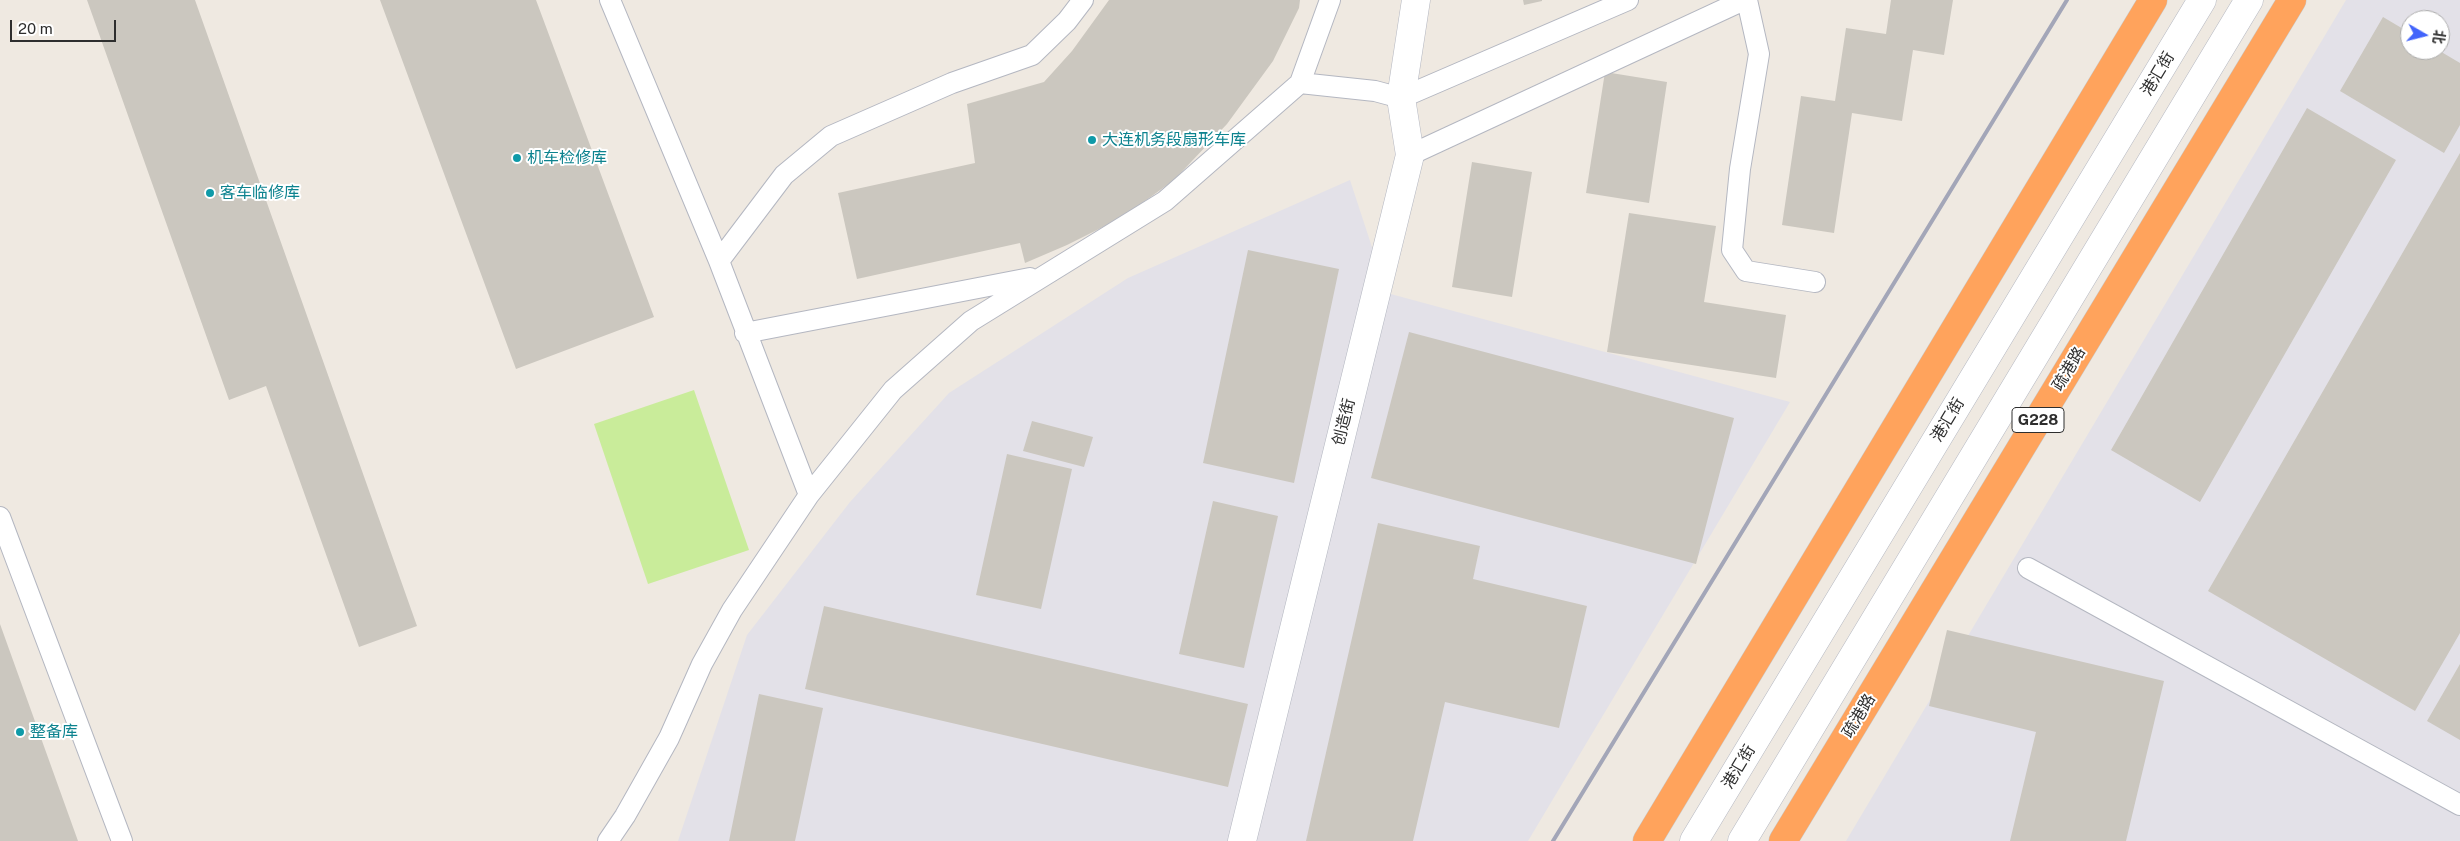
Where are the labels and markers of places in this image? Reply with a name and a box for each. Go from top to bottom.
place label: 大连机务段扇形车库 [1102,130,1246,150]
marker: 大连机务段扇形车库 [1086,134,1098,146]
place label: 机车检修库 [527,148,607,168]
marker: 机车检修库 [511,152,523,164]
place label: 客车临修库 [220,183,300,203]
marker: 客车临修库 [204,187,216,199]
place label: 整备库 [30,722,78,742]
marker: 整备库 [14,726,26,738]

